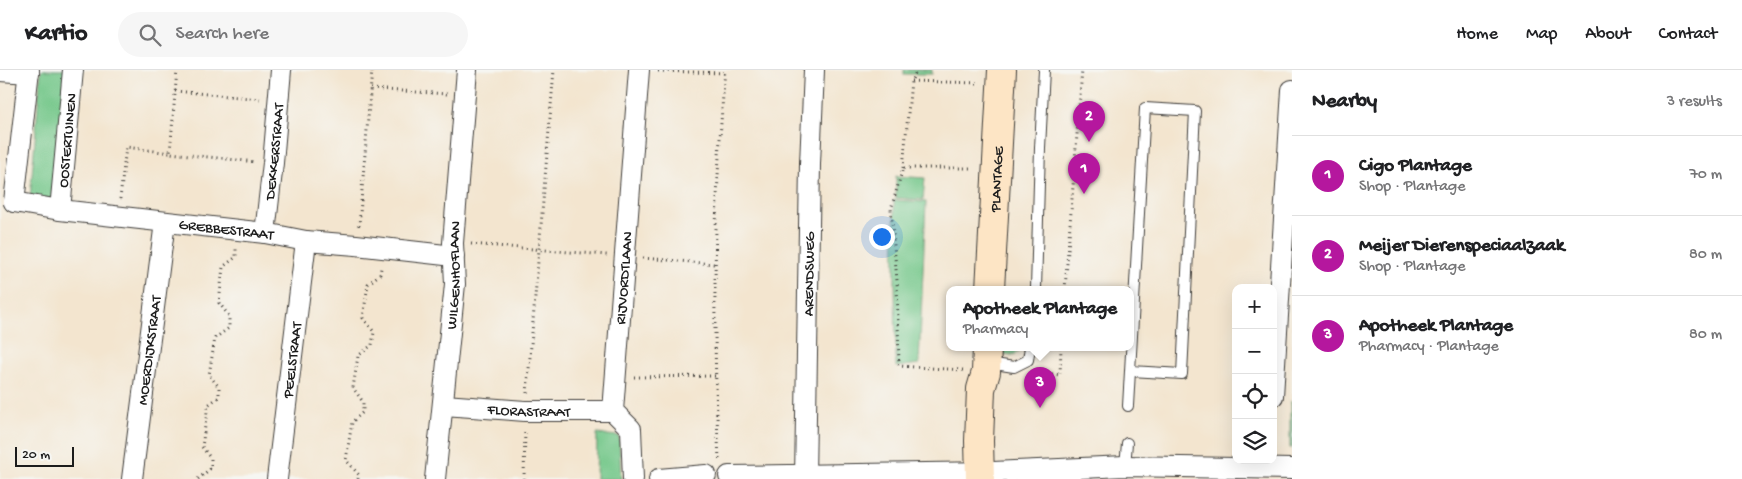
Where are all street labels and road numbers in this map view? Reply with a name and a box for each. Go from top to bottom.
street label: OOSTERTUINEN [55,92,82,189]
street label: DEKKERSTRAAT [262,101,289,202]
street label: PLANTAGE [987,145,1009,214]
street label: GREBBESTRAAT [178,216,276,246]
street label: WILGENHOFLAAN [443,220,466,330]
street label: RIJVORDTLAAN [613,231,638,325]
street label: ARENDSWEG [801,231,820,316]
street label: MOERDIJKSTRAAT [135,293,167,406]
street label: PEELSTRAAT [280,320,307,400]
street label: FLORASTRAAT [486,401,572,422]

